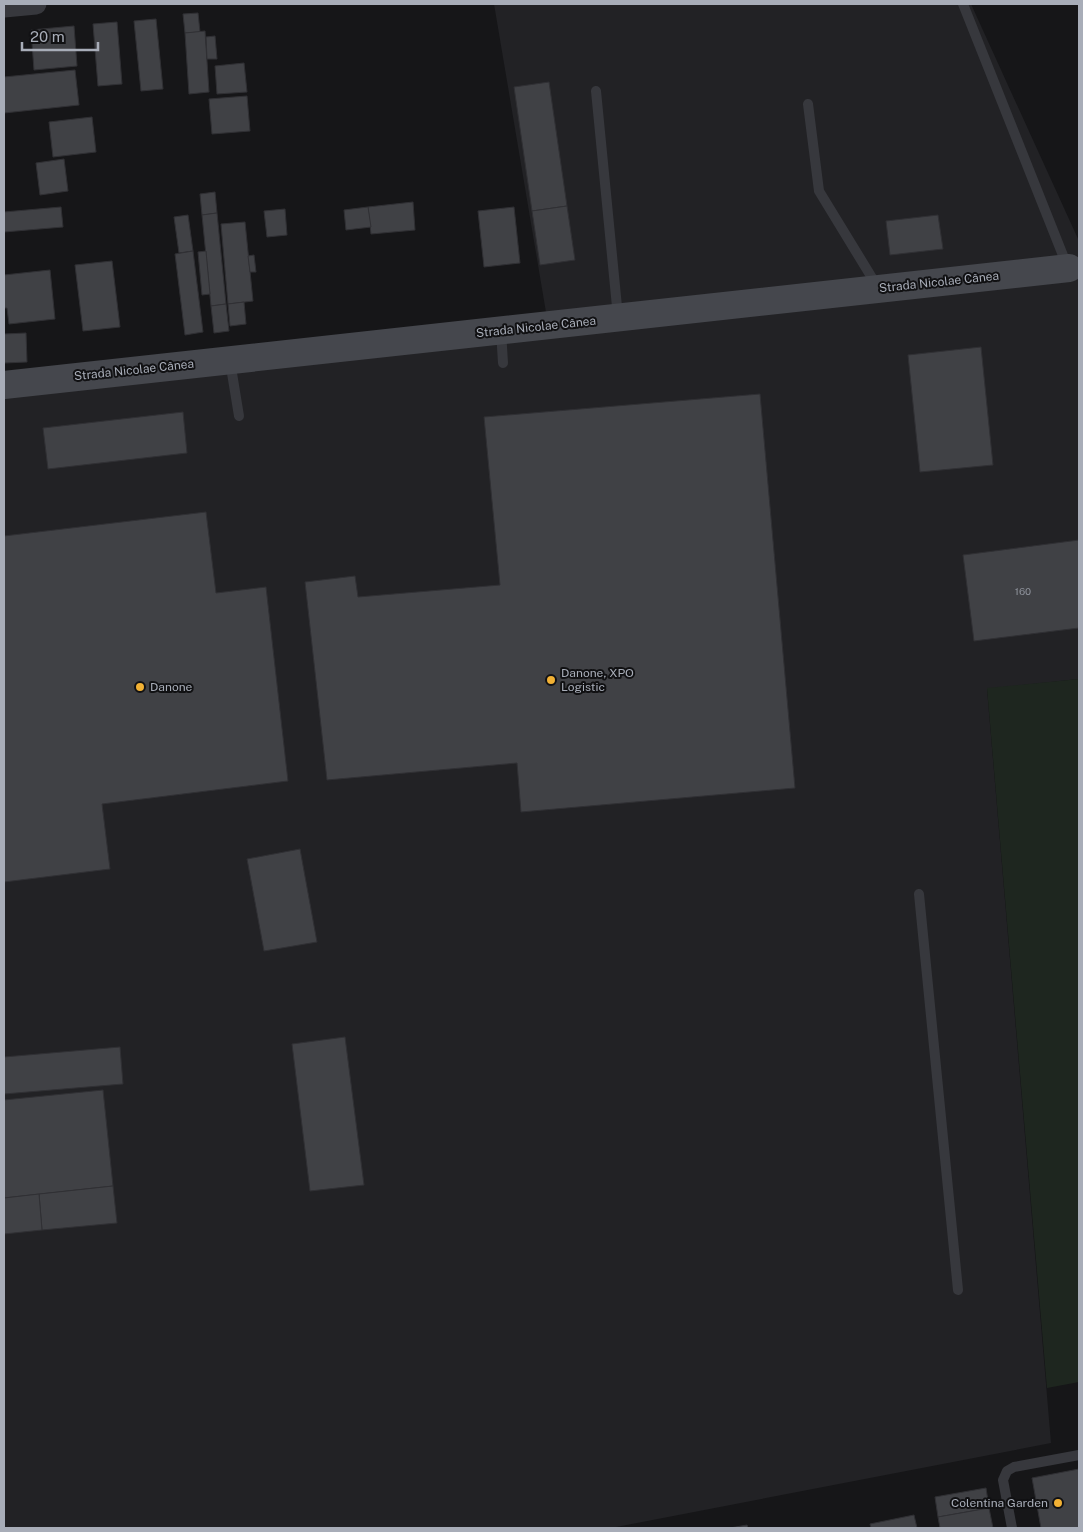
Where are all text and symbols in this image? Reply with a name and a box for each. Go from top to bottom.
scale bar [22,20,99,52]
text: 20 m [30,28,65,45]
street label: Strada Nicolae Cânea [878,269,1000,295]
street label: Strada Nicolae Cânea [475,314,597,340]
street label: Strada Nicolae Cânea [73,357,195,383]
house number: 160 [1015,585,1031,597]
place label: Danone, XPO Logistic [561,666,634,694]
marker: Danone, XPO Logistic [545,674,557,686]
place label: Danone [150,680,193,694]
marker: Danone [134,681,146,693]
place label: Colentina Garden [951,1496,1048,1510]
marker: Colentina Garden [1052,1497,1064,1509]

